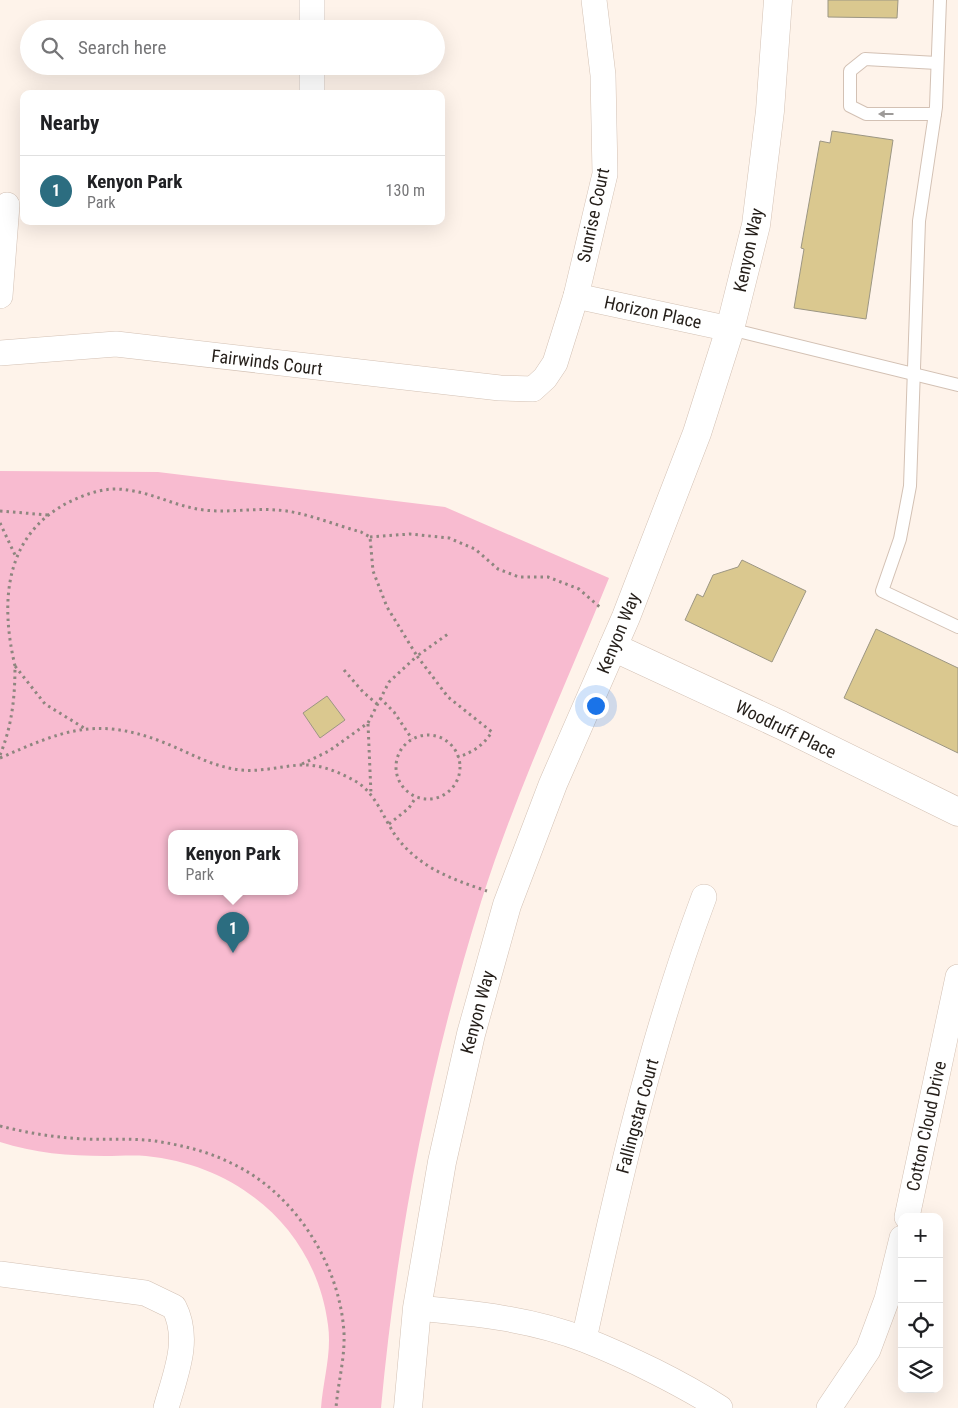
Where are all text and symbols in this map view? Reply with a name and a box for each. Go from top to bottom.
search box [20,20,445,75]
icon: search [38,34,66,62]
text: Search here [78,36,166,59]
one-way arrow [878,110,894,118]
text: Nearby [40,111,99,135]
street label: Sunrise Court [573,166,613,264]
text: Kenyon Park [87,170,182,193]
text: 1 [52,181,60,200]
text: 130 m [386,181,425,200]
text: Park [87,193,116,212]
street label: Kenyon Way [729,206,767,294]
street label: Horizon Place [602,291,704,333]
street label: Fairwinds Court [210,345,324,379]
street label: Kenyon Way [592,589,644,677]
your location [583,693,609,719]
street label: Woodruff Place [732,696,840,762]
popup [168,830,298,895]
text: Kenyon Park [185,842,281,865]
text: Park [185,865,214,884]
pin: 1 [217,912,249,953]
street label: Kenyon Way [456,968,498,1056]
street label: Fallingstar Court [612,1056,662,1176]
street label: Cotton Cloud Drive [902,1059,950,1193]
map controls [898,1213,943,1393]
button: + [898,1213,943,1258]
button: − [898,1258,943,1303]
button: locate [898,1303,943,1348]
button: layers [898,1348,943,1393]

